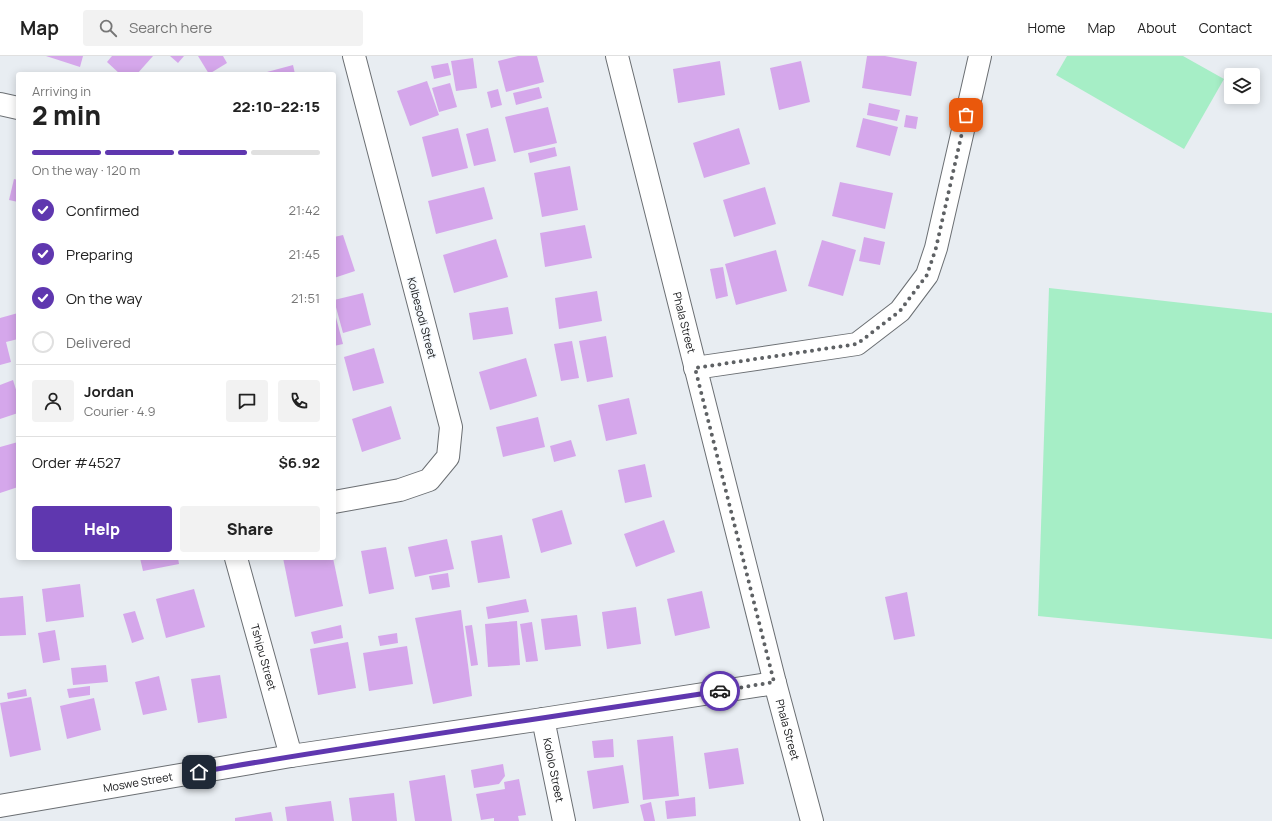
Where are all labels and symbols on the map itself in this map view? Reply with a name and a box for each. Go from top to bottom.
pin [949,98,983,132]
street label: Kolbesodi Street [404,275,441,360]
street label: Phala Street [670,290,700,355]
street label: Tshipu Street [248,622,280,692]
courier [700,671,740,711]
street label: Phala Street [773,697,803,762]
street label: Kololo Street [540,736,568,803]
pin [182,755,216,789]
street label: Moswe Street [102,768,174,795]

